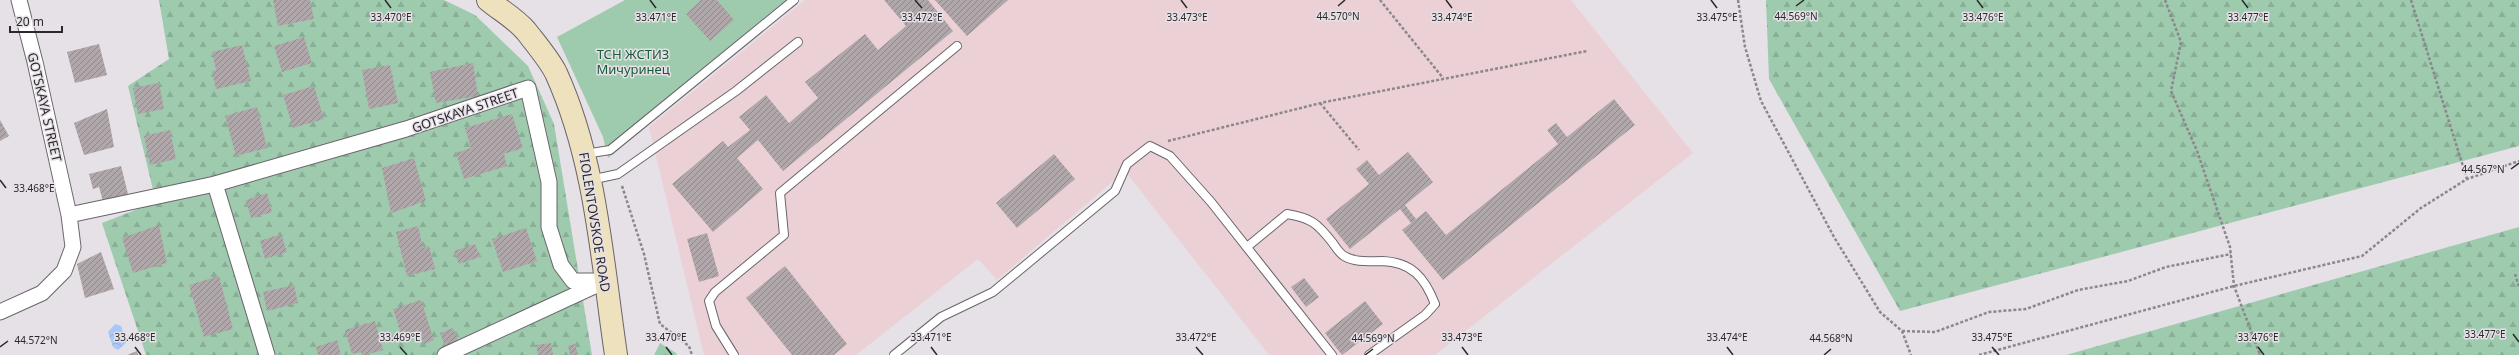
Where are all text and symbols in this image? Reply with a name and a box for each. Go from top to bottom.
scale bar [10,8,62,34]
text: 44.570°N [1316,9,1360,23]
text: 44.569°N [1774,9,1818,23]
text: 33.470°E [370,10,412,24]
text: 33.471°E [635,10,677,24]
text: 33.472°E [901,10,943,24]
text: 33.473°E [1166,10,1208,24]
text: 33.474°E [1431,10,1473,24]
text: 33.475°E [1696,10,1738,24]
text: 33.476°E [1962,10,2004,24]
text: 33.477°E [2227,10,2269,24]
text: 20 m [16,13,44,30]
park label: ТСН ЖСТИЗ Мичуринец [596,45,670,78]
street label: GOTSKAYA STREET [24,51,66,164]
street label: GOTSKAYA STREET [409,83,521,137]
street label: FIOLENTOVSKOE ROAD [575,151,615,293]
text: 44.567°N [2461,162,2505,176]
text: 33.468°E [13,181,55,195]
text: 33.477°E [2464,327,2506,341]
text: 33.468°E [114,330,156,344]
text: 33.469°E [379,330,421,344]
text: 33.470°E [645,330,687,344]
text: 33.471°E [910,330,952,344]
text: 33.472°E [1175,330,1217,344]
text: 33.473°E [1441,330,1483,344]
text: 33.474°E [1706,330,1748,344]
text: 33.475°E [1971,330,2013,344]
text: 33.476°E [2237,330,2279,344]
text: 44.569°N [1351,331,1395,345]
text: 44.568°N [1809,331,1853,345]
text: 44.572°N [14,333,58,347]

